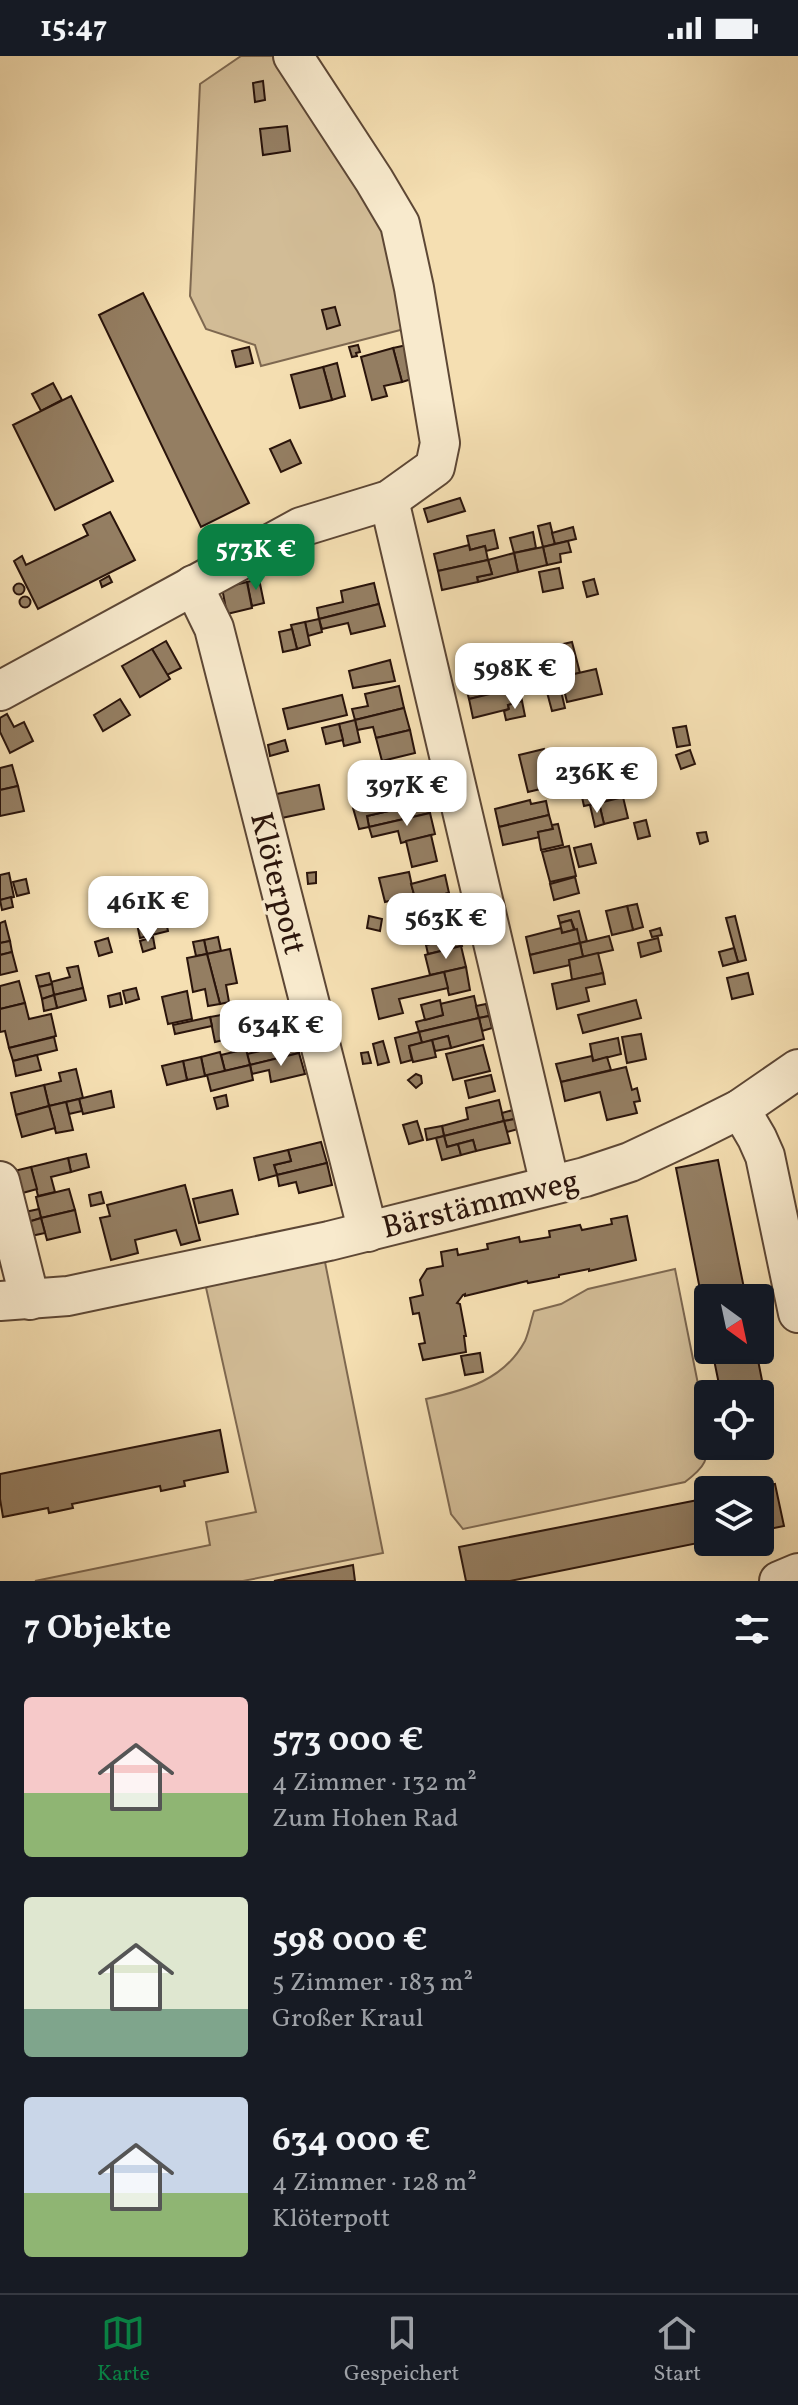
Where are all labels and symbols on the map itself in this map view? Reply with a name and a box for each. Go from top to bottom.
pin: 573K € [191,524,321,592]
pin: 598K € [450,643,580,711]
pin: 236K € [532,747,662,815]
pin: 397K € [342,760,472,828]
street label: Klöterpott [237,808,315,960]
pin: 461K € [83,876,213,944]
pin: 563K € [381,893,511,961]
pin: 634K € [216,1000,346,1068]
street label: Bärstämmweg [378,1160,584,1252]
north arrow [694,1284,774,1364]

